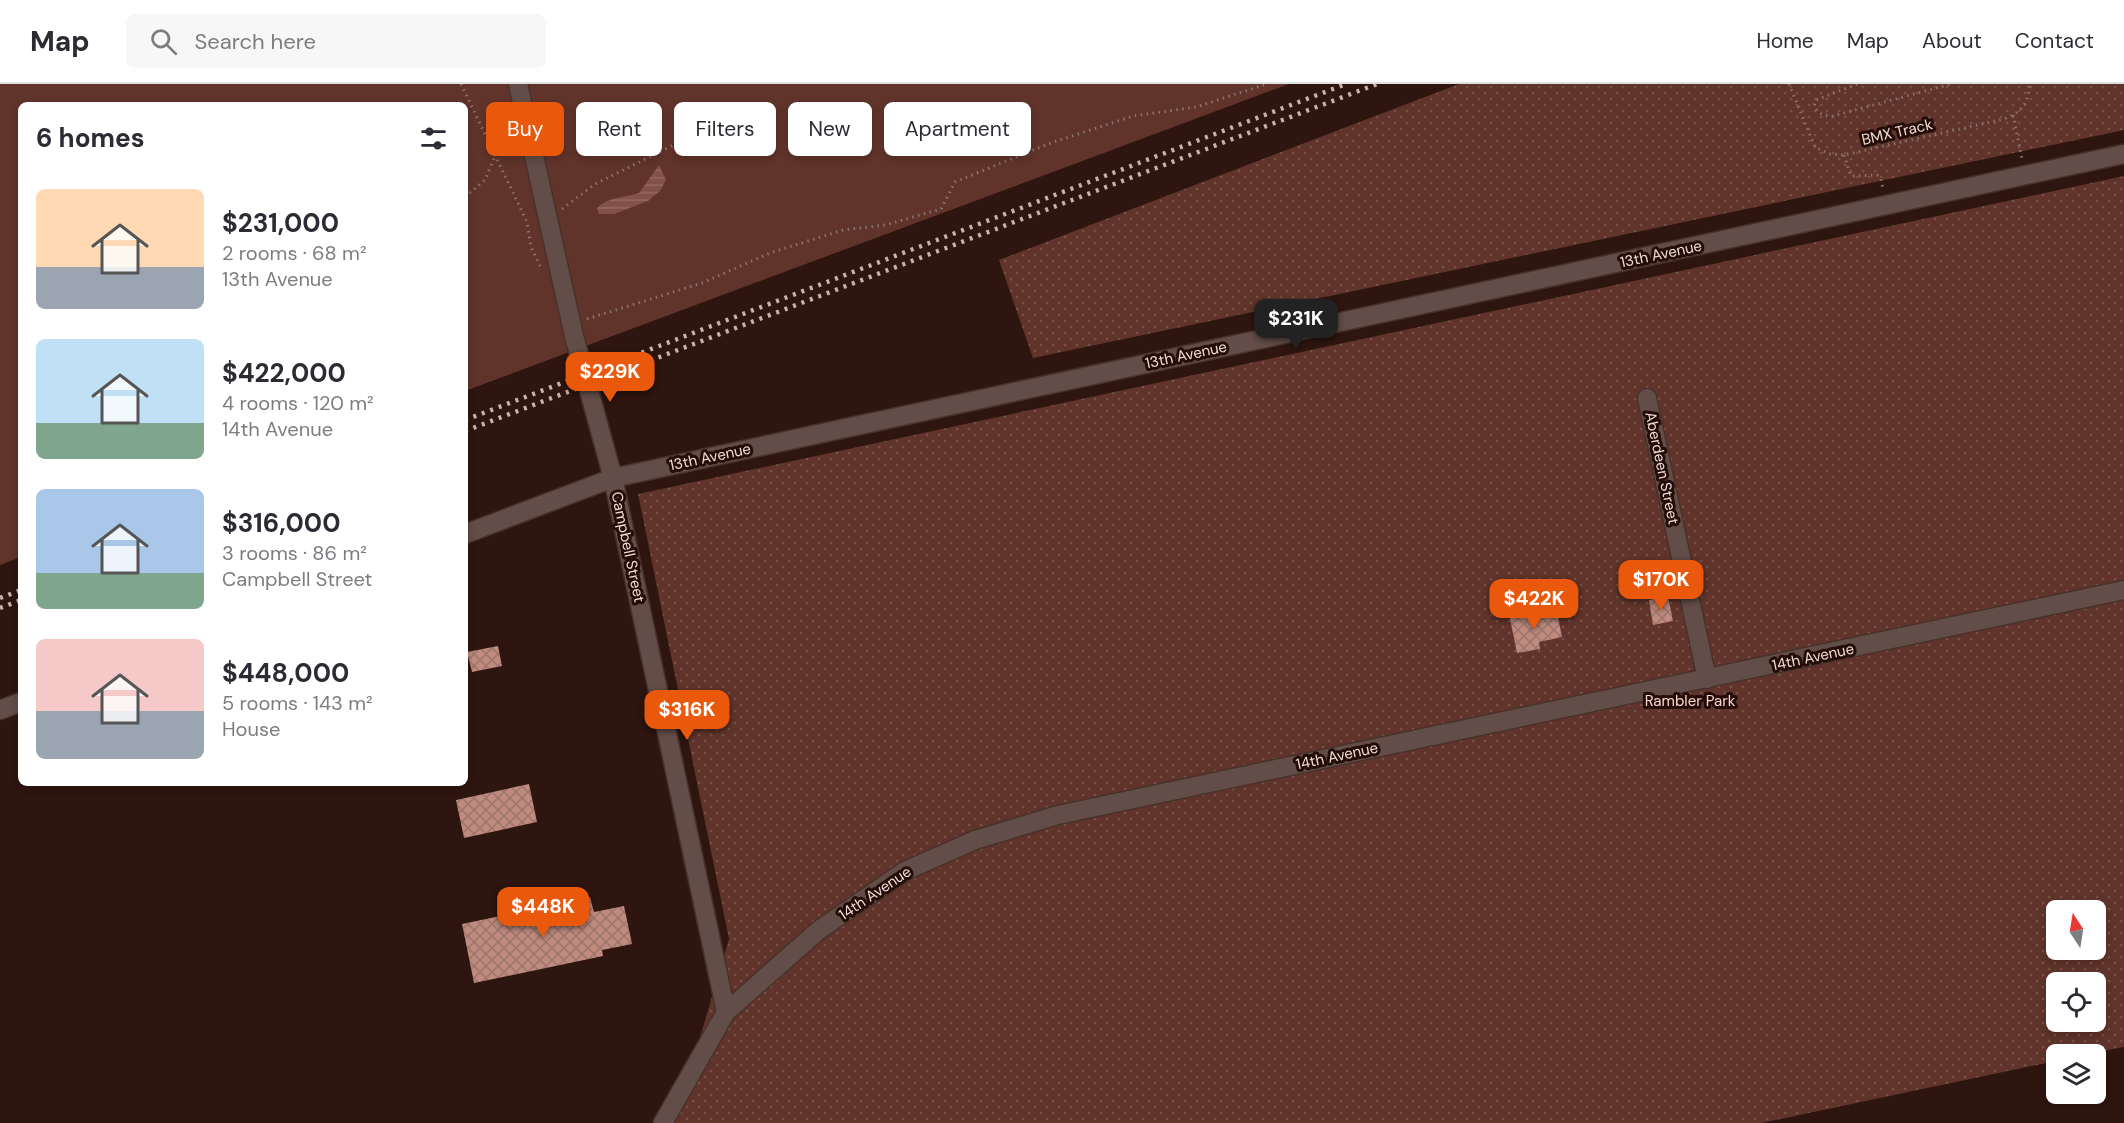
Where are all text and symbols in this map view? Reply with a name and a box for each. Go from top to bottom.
search box [126,14,546,68]
text: Map [30,23,90,60]
icon: search [147,25,180,58]
text: Search here [195,27,316,56]
text: Home [1756,27,1814,55]
text: Map [1847,27,1889,55]
text: About [1922,27,1982,55]
text: Contact [2015,27,2094,55]
chip: Buy [486,102,564,156]
chip: Rent [576,102,662,156]
chip: Filters [674,102,776,156]
chip: New [788,102,872,156]
chip: Apartment [884,102,1031,156]
street label: BMX Track [1860,114,1935,150]
text: 6 homes [36,121,144,155]
icon: filters [417,122,450,155]
text: $231,000 [222,206,339,240]
icon: home [84,213,156,285]
street label: 13th Avenue [1618,236,1704,272]
text: 2 rooms · 68 m² [222,240,367,266]
text: 13th Avenue [222,266,333,292]
pin: $231K [1254,299,1338,350]
text: $231K [1268,305,1324,331]
street label: 13th Avenue [1143,337,1229,373]
pin: $229K [568,352,652,403]
text: $422,000 [222,356,346,390]
text: $229K [580,358,640,384]
icon: home [84,363,156,435]
text: 4 rooms · 120 m² [222,390,374,416]
street label: Aberdeen Street [1640,410,1684,526]
text: 14th Avenue [222,416,333,442]
street label: 13th Avenue [667,439,753,475]
street label: Campbell Street [606,490,650,604]
text: $316,000 [222,506,340,540]
icon: home [84,513,156,585]
text: 3 rooms · 86 m² [222,540,367,566]
pin: $170K [1619,560,1703,611]
text: Campbell Street [222,566,372,592]
text: $170K [1632,566,1690,592]
pin: $422K [1492,579,1576,630]
text: $422K [1503,585,1565,611]
street label: 14th Avenue [1770,639,1856,675]
text: $448,000 [222,656,349,690]
icon: home [84,663,156,735]
text: 5 rooms · 143 m² [222,690,373,716]
pin: $316K [645,690,729,741]
park label: Rambler Park [1645,691,1736,711]
text: $316K [658,696,716,722]
text: House [222,716,280,742]
street label: 14th Avenue [1294,738,1380,774]
street label: 14th Avenue [835,861,915,925]
pin: $448K [501,887,585,938]
text: $448K [511,893,575,919]
north arrow [2046,900,2106,960]
map controls [2046,900,2106,1104]
button: locate [2046,972,2106,1032]
button: layers [2046,1044,2106,1104]

